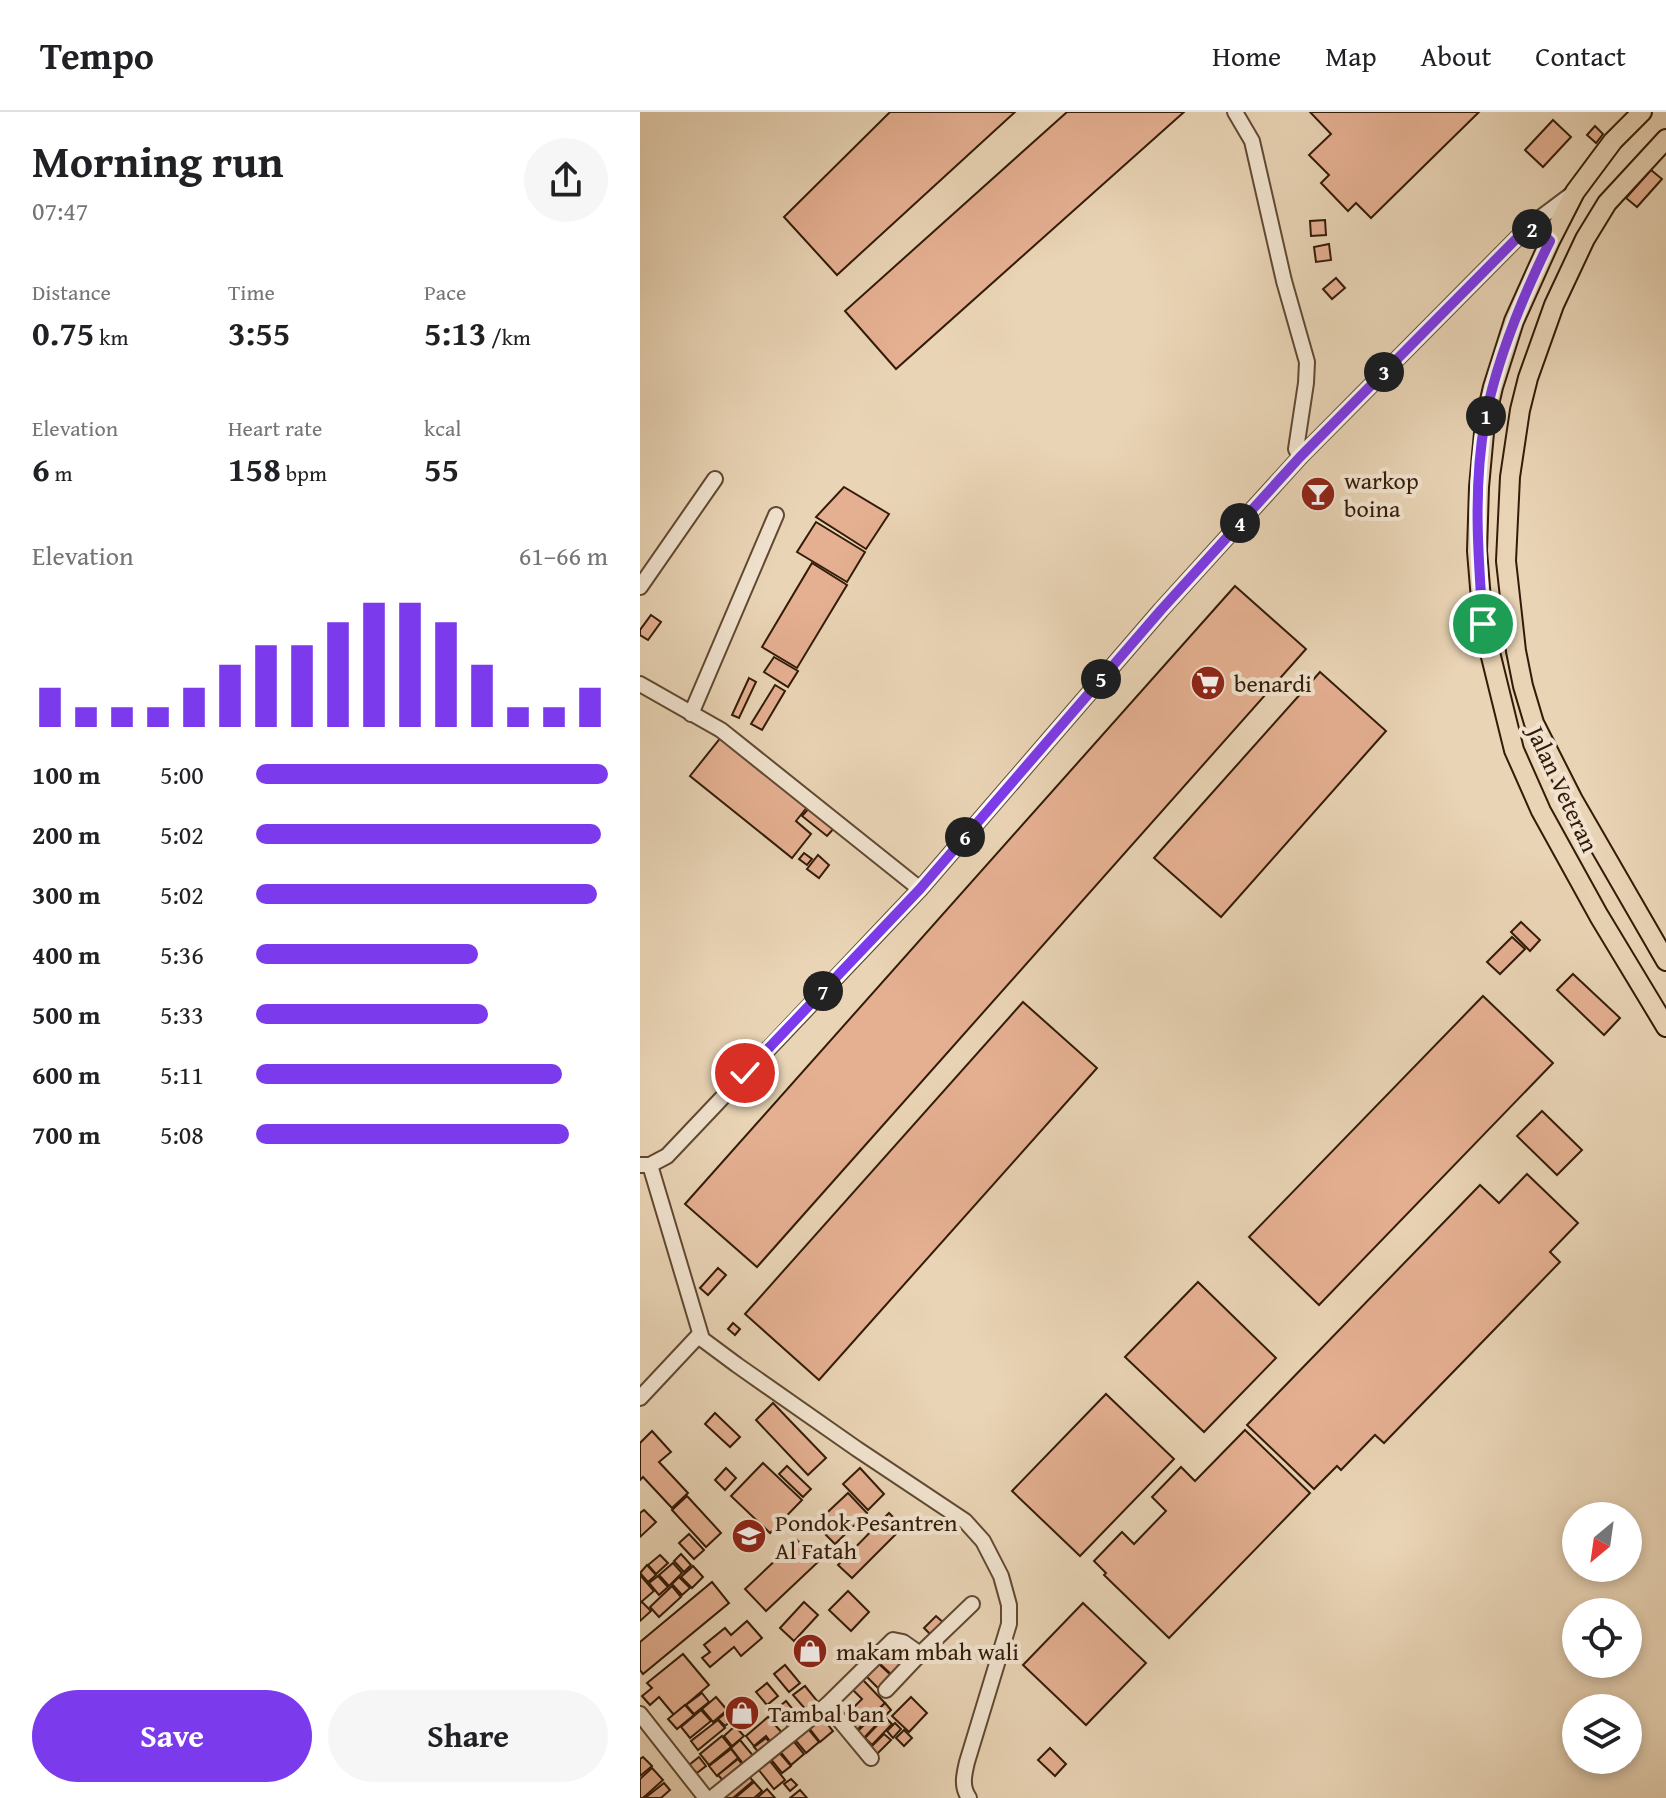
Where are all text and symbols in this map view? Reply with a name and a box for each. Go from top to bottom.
text: Tempo [40,27,154,83]
text: Home [1212,35,1281,76]
text: Map [1325,35,1377,76]
text: About [1421,35,1491,76]
text: Contact [1535,35,1626,76]
text: Morning run [32,129,283,193]
button: share [524,138,608,222]
text: 07:47 [32,191,88,230]
pin: 2 [1512,209,1552,249]
text: 2 [1526,213,1538,245]
text: Distance [32,276,111,308]
text: Time [228,276,275,308]
text: Pace [424,276,466,308]
text: 0.75 [32,308,94,357]
text: 3:55 [228,308,290,357]
text: 5:13 [424,308,486,357]
text: km [94,321,128,353]
text: /km [486,321,531,353]
pin: 3 [1364,352,1404,392]
text: 3 [1378,356,1390,388]
pin: 1 [1466,396,1506,436]
text: 1 [1480,400,1492,432]
text: Elevation [32,412,118,444]
text: Heart rate [228,412,322,444]
text: kcal [424,412,462,444]
text: 6 [32,444,50,493]
text: 158 [228,444,281,493]
text: 55 [424,444,459,493]
text: m [50,457,72,489]
text: bpm [281,457,327,489]
place label: warkop boina [1344,463,1419,526]
bar icon: warkop boina [1299,475,1337,513]
pin: 4 [1220,503,1260,543]
text: 4 [1234,507,1246,539]
text: Elevation [32,536,134,575]
text: 61–66 m [519,536,608,575]
pin [1449,590,1517,658]
icon: arrive [1461,602,1505,646]
pin: 5 [1081,659,1121,699]
text: 5 [1095,663,1107,695]
supermarket icon: benardi [1189,664,1227,702]
place label: benardi [1234,666,1312,701]
street label: Jalan Veteran [1517,717,1608,858]
text: 100 m [32,755,100,794]
text: 5:00 [160,755,204,794]
text: 200 m [32,815,100,854]
text: 5:02 [160,815,204,854]
pin: 6 [945,817,985,857]
text: 6 [959,821,971,853]
text: 300 m [32,875,100,914]
text: 5:02 [160,875,204,914]
text: 400 m [32,935,100,974]
text: 5:36 [160,935,204,974]
pin: 7 [803,971,843,1011]
text: 7 [817,975,829,1007]
text: 500 m [32,995,100,1034]
text: 5:33 [160,995,204,1034]
pin [711,1039,779,1107]
icon: check [723,1051,767,1095]
text: 600 m [32,1055,100,1094]
text: 5:11 [160,1055,204,1094]
text: 700 m [32,1115,100,1154]
text: 5:08 [160,1115,204,1154]
north arrow [1562,1502,1642,1582]
map controls [1562,1502,1642,1774]
place label: Pondok Pesantren Al Fatah [775,1505,958,1568]
school or university icon: Pondok Pesantren Al Fatah [730,1517,768,1555]
button: locate [1562,1598,1642,1678]
shop icon: makam mbah wali [791,1632,829,1670]
place label: makam mbah wali [836,1634,1019,1669]
button: Save [32,1690,312,1782]
button: Share [328,1690,608,1782]
shop icon: Tambal ban [723,1694,761,1732]
button: layers [1562,1694,1642,1774]
place label: Tambal ban [768,1696,885,1731]

